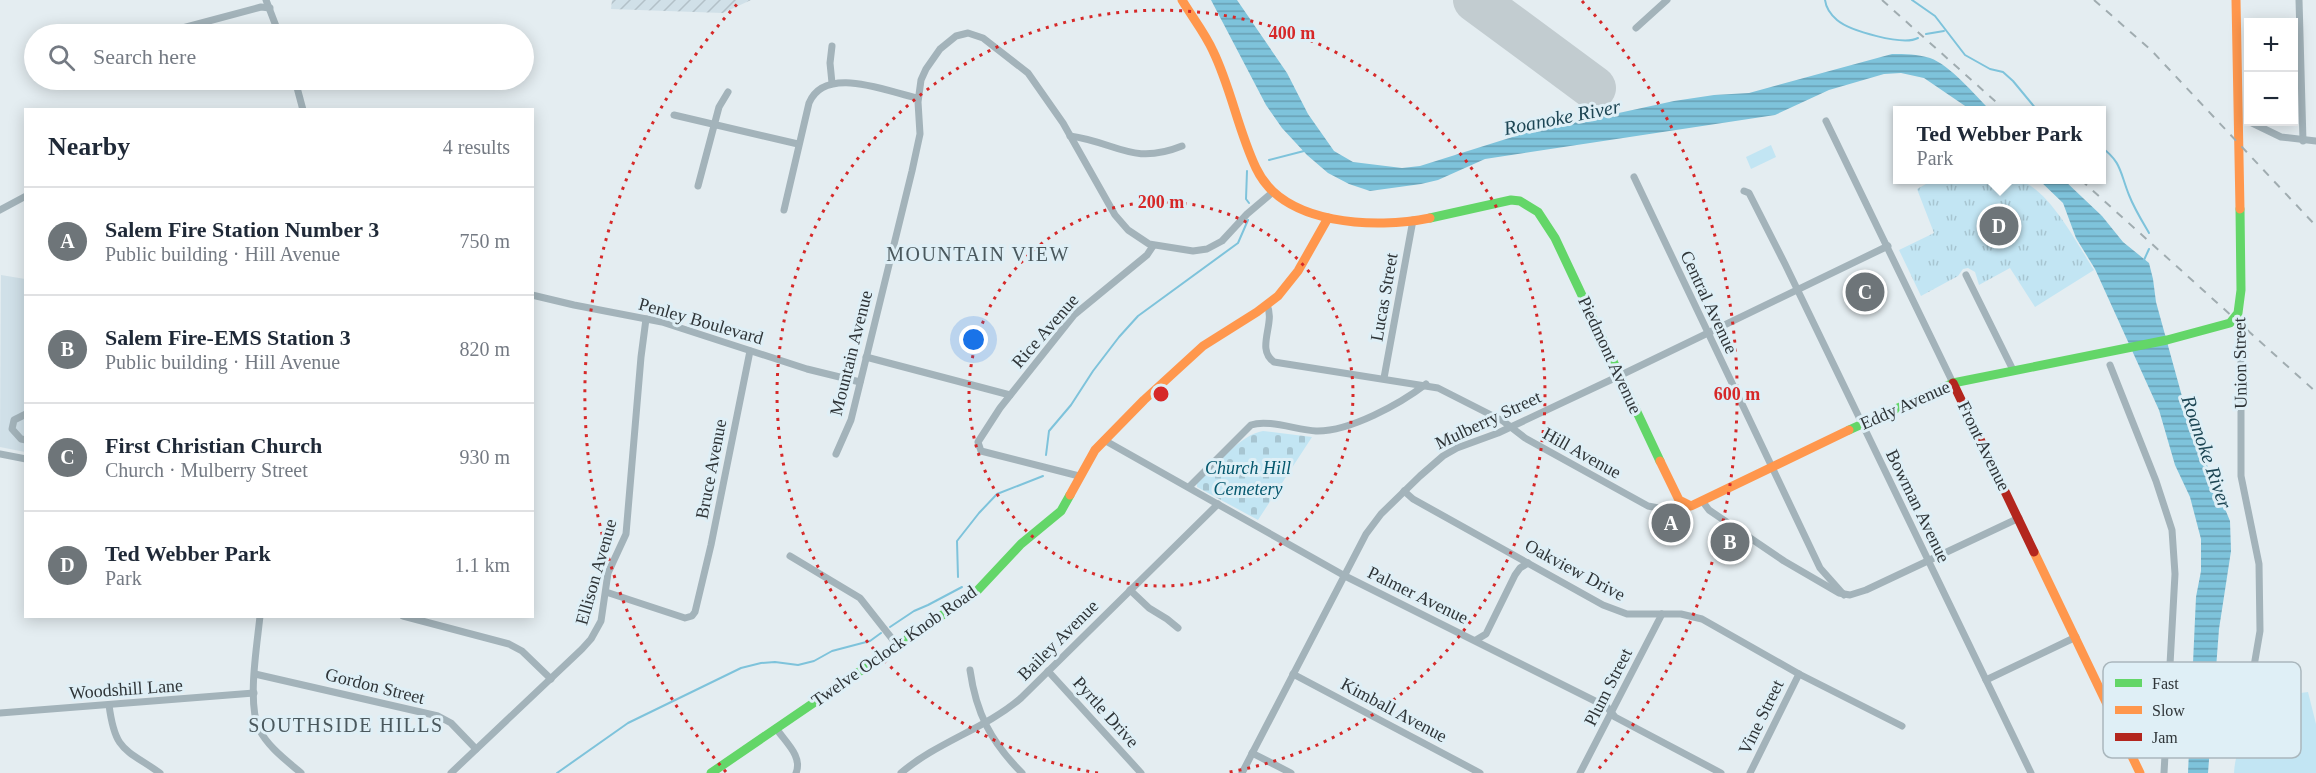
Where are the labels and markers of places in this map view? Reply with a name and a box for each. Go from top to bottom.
pin: D [1980,204,2018,248]
pin: C [1846,270,1884,314]
centre of rings [1151,384,1171,404]
pin: A [1652,500,1690,546]
pin: B [1710,520,1750,564]

